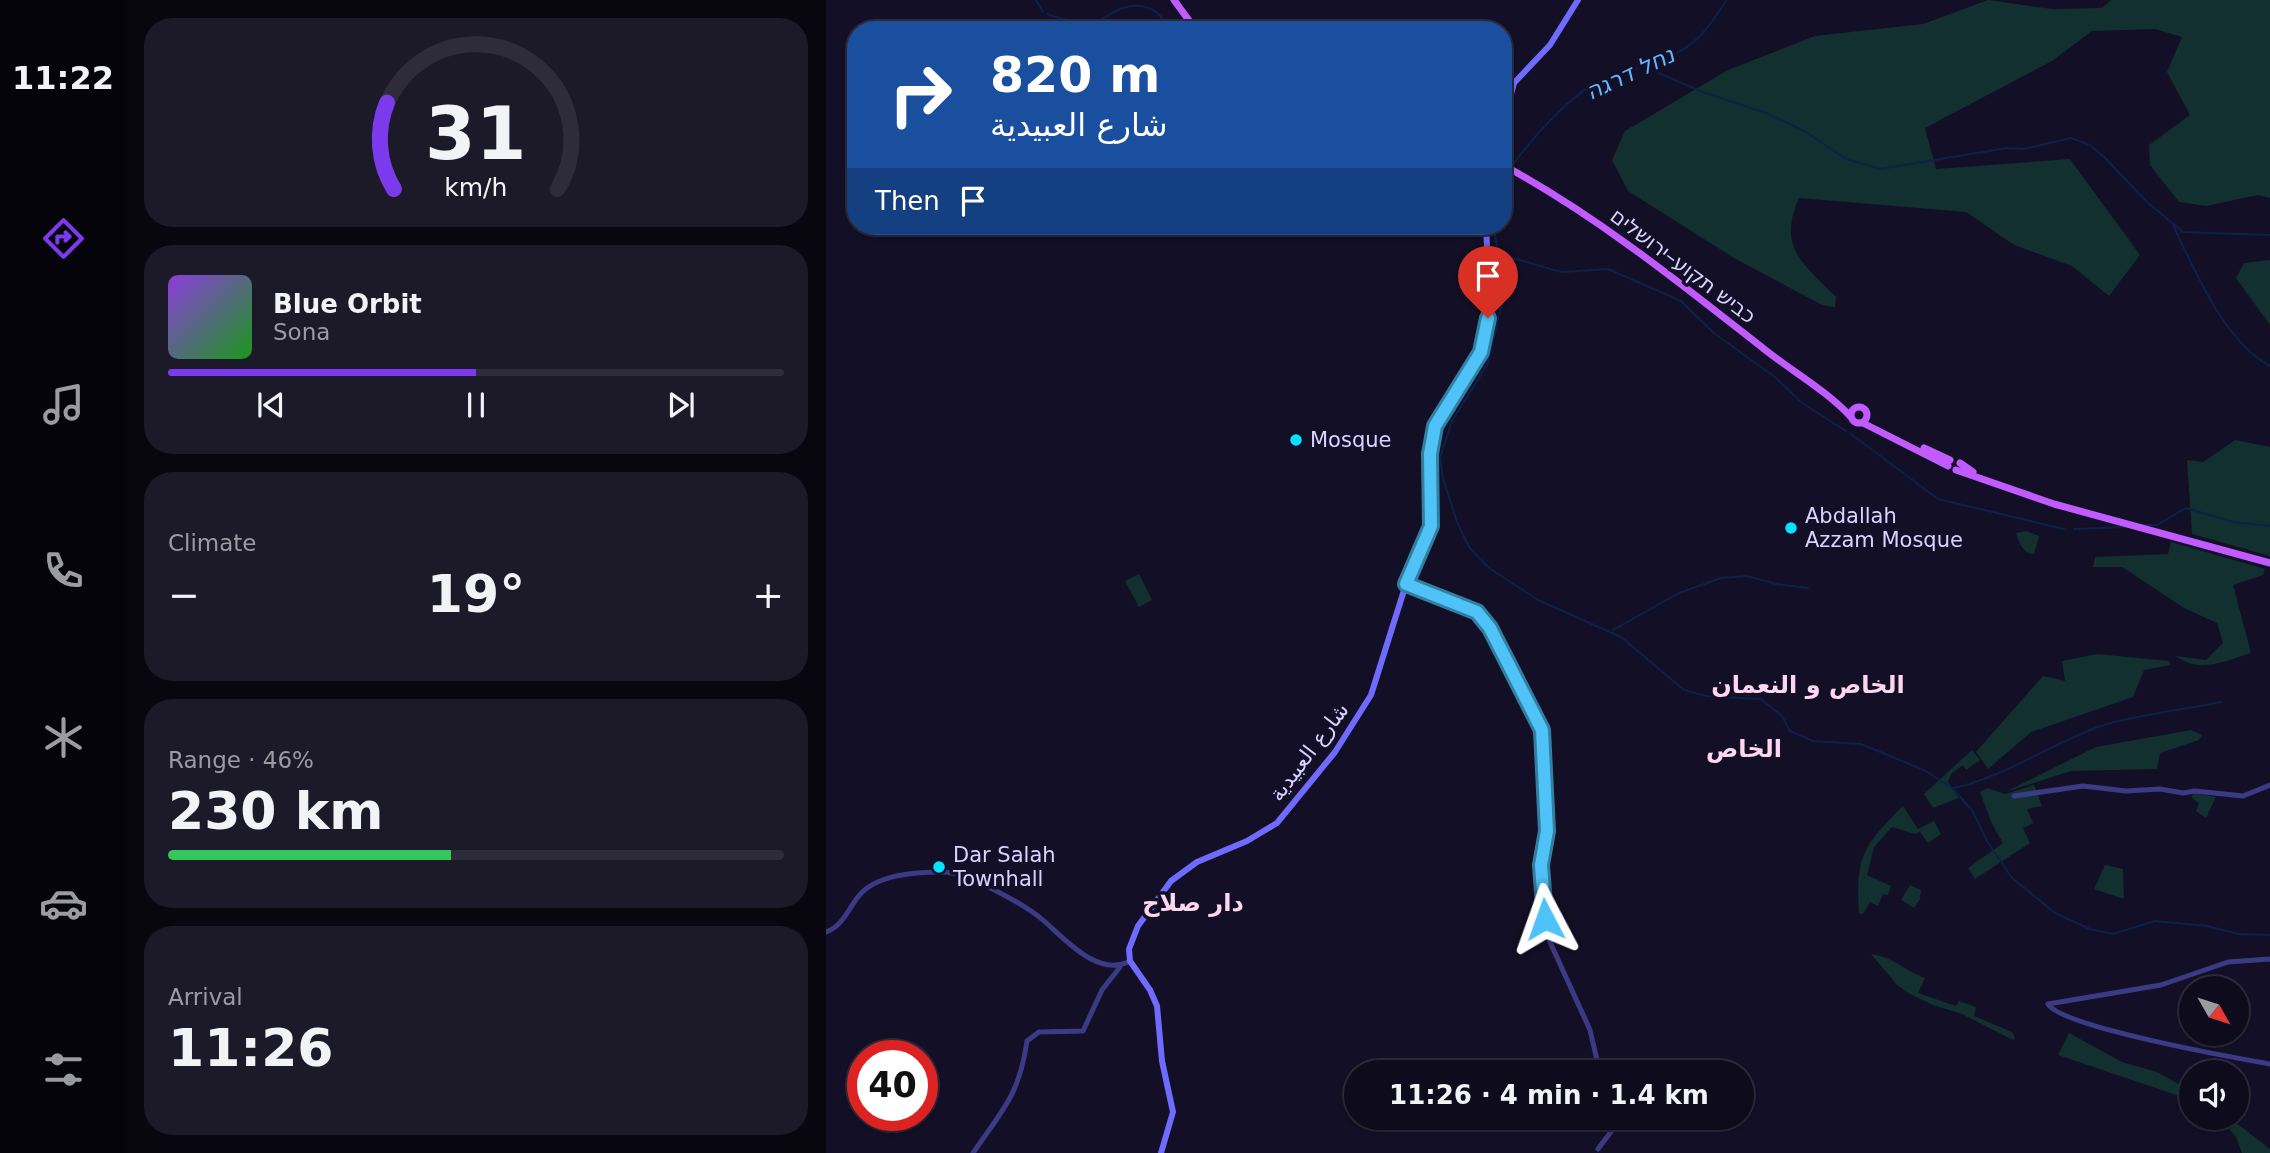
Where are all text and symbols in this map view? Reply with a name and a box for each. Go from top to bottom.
water label: נחל דרגה [1582,41,1679,105]
text: 820 m [990,47,1160,104]
icon: right [875,49,966,140]
text: 11:22 [12,59,114,97]
text: 31 [425,91,527,176]
text: شارع العبيدية [990,106,1168,144]
text: km/h [444,172,508,201]
icon: arrive [954,182,992,220]
text: Then [875,186,940,216]
street label: כביש תקוע–ירושלים [1606,204,1760,328]
icon: directions [39,214,88,263]
pin [1458,246,1518,318]
icon: arrive [1469,257,1507,295]
text: Blue Orbit [273,289,422,319]
text: Sona [273,319,330,345]
icon: music [39,380,88,429]
icon: previous [252,386,290,424]
icon: pause [457,386,495,424]
icon: next [662,386,700,424]
place label: Mosque [1310,428,1391,452]
marker: Mosque [1288,432,1304,448]
place label: Abdallah Azzam Mosque [1805,504,1963,552]
marker: Abdallah Azzam Mosque [1783,520,1799,536]
text: Climate [168,530,257,556]
icon: phone [39,546,88,595]
text: 19° [427,564,525,624]
text: − [168,573,200,617]
text: + [752,573,784,617]
district label: الخاص و النعمان [1711,671,1905,699]
street label: شارع العبيدية [1264,698,1354,806]
icon: climate [39,713,88,762]
district label: الخاص [1706,735,1782,763]
text: Range · 46% [168,747,314,773]
text: 230 km [168,781,383,841]
place label: Dar Salah Townhall [952,843,1056,891]
marker: Dar Salah Townhall [931,859,947,875]
icon: car [39,879,88,928]
position arrow [1508,882,1582,956]
district label: دار صلاح [1142,889,1244,917]
north arrow [2179,976,2249,1046]
map controls [2179,976,2249,1130]
text: Arrival [168,984,243,1010]
text: 11:26 [168,1018,334,1078]
speed limit sign: 40 [847,1040,938,1131]
icon: filters [39,1045,88,1094]
button: sound [2179,1060,2249,1130]
text: 11:26 · 4 min · 1.4 km [1389,1080,1709,1110]

